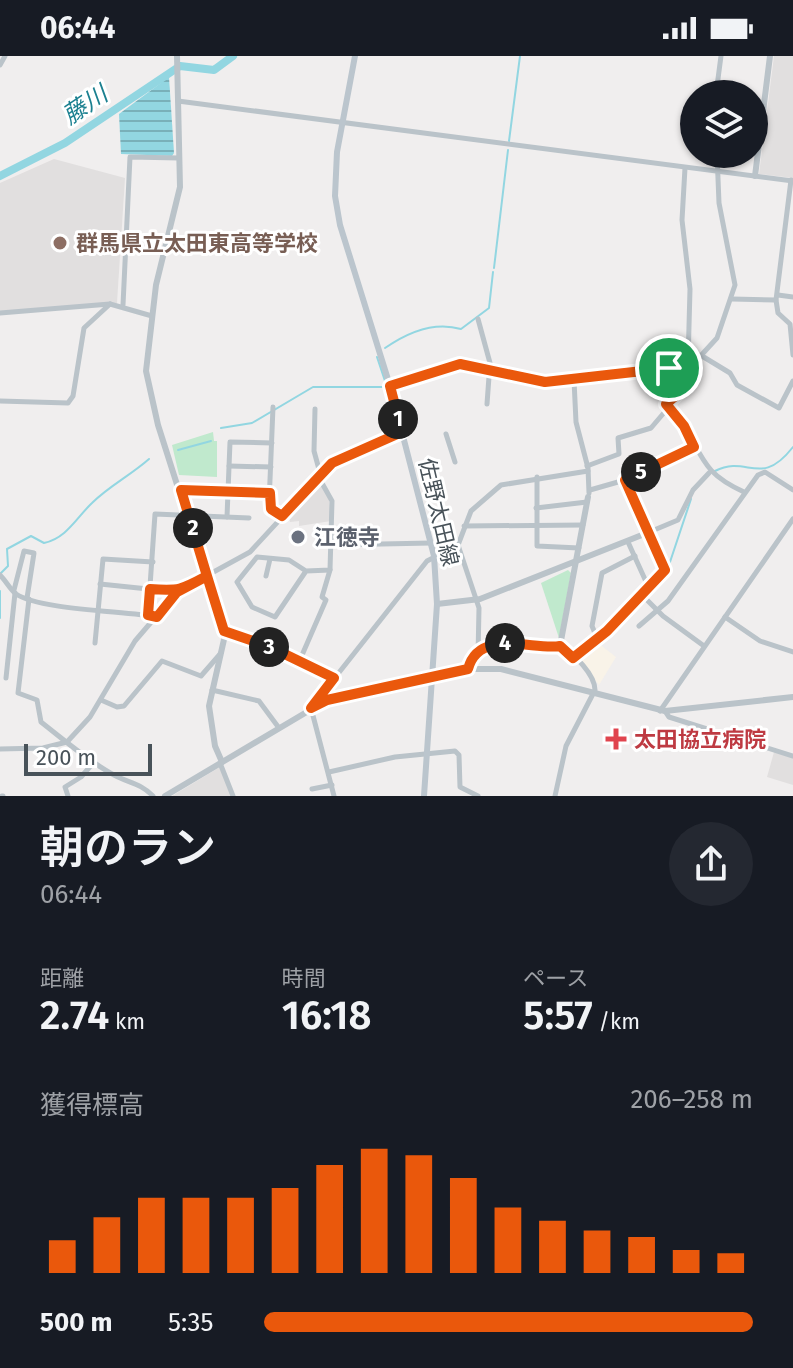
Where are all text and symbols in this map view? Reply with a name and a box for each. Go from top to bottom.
text: 06:44 [40,10,115,46]
water label: 藤川 [57,78,115,130]
map controls [680,80,768,168]
button: layers [680,80,768,168]
place label: 群馬県立太田東高等学校 [76,230,318,257]
marker: 群馬県立太田東高等学校 [51,234,69,252]
pin [635,334,703,402]
icon: arrive [647,346,691,390]
pin: 1 [378,399,418,439]
text: 1 [393,405,403,432]
pin: 5 [621,452,661,492]
street label: 佐野太田線 [413,455,464,569]
text: 5 [635,458,647,485]
pin: 2 [173,508,213,548]
text: 2 [187,514,199,541]
place label: 江徳寺 [314,524,380,551]
marker: 江徳寺 [289,528,307,546]
pin: 4 [485,623,525,663]
pin: 3 [249,627,289,667]
text: 4 [499,629,511,656]
text: 3 [263,633,275,660]
place label: 太田協立病院 [634,726,766,753]
marker: 太田協立病院 [605,728,627,750]
scale bar [24,740,152,776]
text: 200 m [36,744,96,771]
text: 朝のラン [40,822,216,875]
button: share [669,822,753,906]
text: 06:44 [40,879,102,910]
text: 距離 [40,965,84,992]
text: 時間 [282,965,326,992]
text: ペース [523,965,588,992]
text: 2.74 [40,992,109,1040]
text: 16:18 [282,992,372,1040]
text: 5:57 [523,992,593,1040]
text: km [109,1008,145,1035]
text: /km [593,1008,640,1035]
text: 206–258 m [630,1084,753,1115]
text: 獲得標高 [40,1090,144,1121]
text: 500 m [40,1307,113,1338]
text: 5:35 [168,1307,214,1338]

